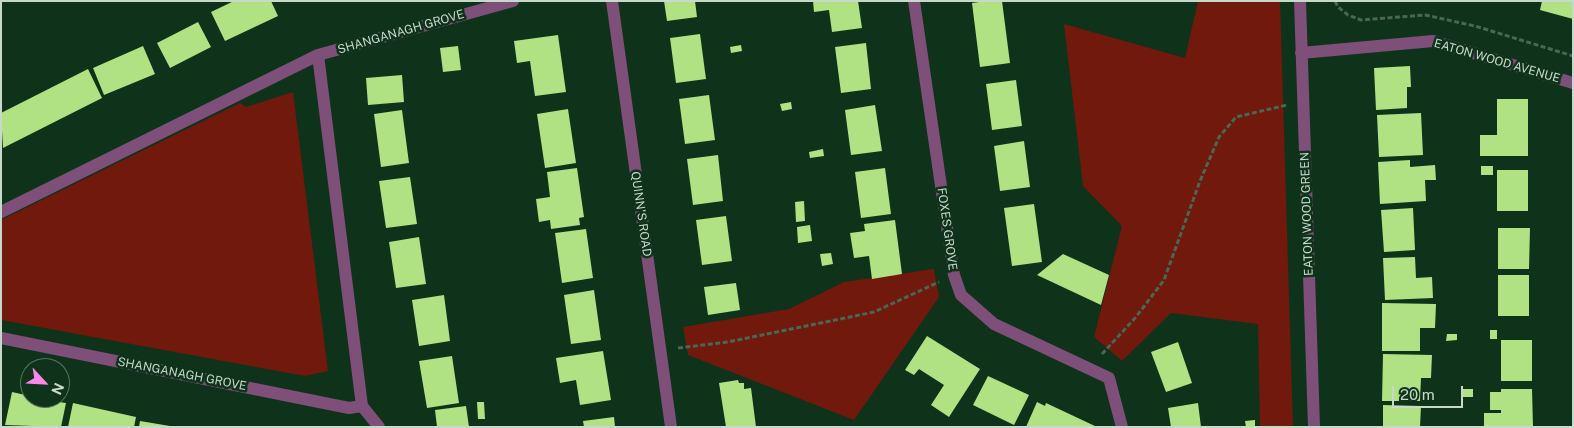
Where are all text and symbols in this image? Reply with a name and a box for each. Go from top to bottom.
street label: SHANGANAGH GROVE [336,7,466,57]
street label: EATON WOOD AVENUE [1432,36,1562,86]
street label: EATON WOOD GREEN [1298,152,1316,276]
street label: QUINN'S ROAD [628,170,654,258]
street label: FOXES GROVE [934,187,960,271]
street label: SHANGANAGH GROVE [116,354,248,394]
north arrow [20,358,70,408]
scale bar [1394,376,1465,408]
text: N [48,381,67,397]
text: 20 m [1400,386,1435,403]

